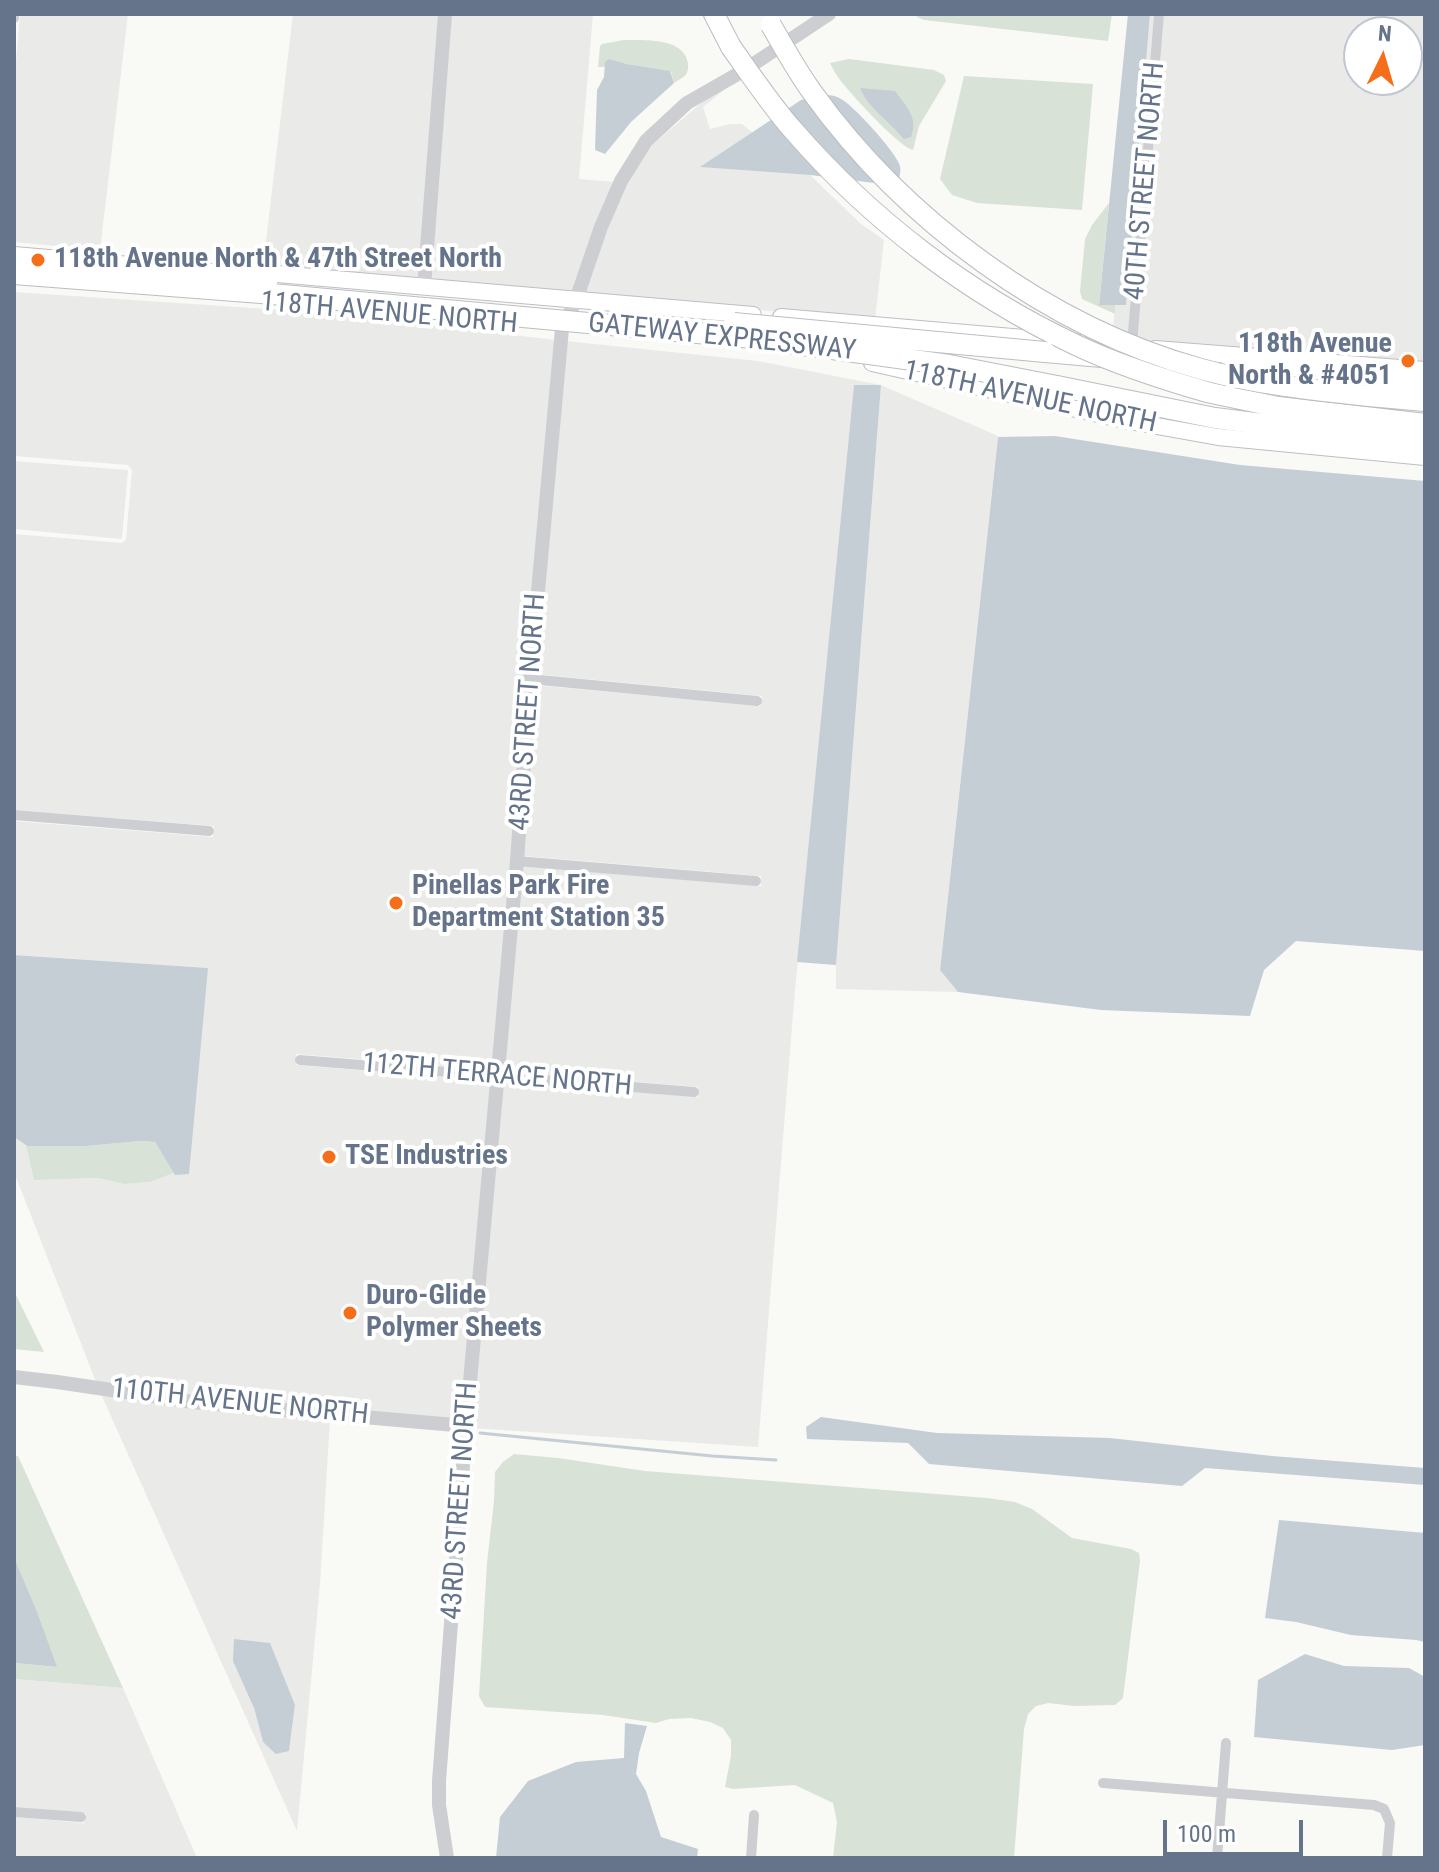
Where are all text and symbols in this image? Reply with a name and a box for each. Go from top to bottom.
north arrow [1343,16,1423,96]
text: N [1377,21,1393,47]
street label: 40TH STREET NORTH [1119,61,1173,301]
place label: 118th Avenue North & 47th Street North [54,243,502,277]
marker: 118th Avenue North & 47th Street North [29,251,47,269]
street label: 118TH AVENUE NORTH [259,286,519,342]
street label: GATEWAY EXPRESSWAY [586,307,858,369]
place label: 118th Avenue North & #4051 [1228,328,1392,394]
marker: 118th Avenue North & #4051 [1399,352,1417,370]
street label: 118TH AVENUE NORTH [900,355,1160,441]
street label: 43RD STREET NORTH [504,592,554,832]
place label: Pinellas Park Fire Department Station 35 [412,870,665,936]
marker: Pinellas Park Fire Department Station 35 [387,894,405,912]
street label: 112TH TERRACE NORTH [361,1047,633,1105]
place label: TSE Industries [345,1140,508,1174]
marker: TSE Industries [320,1148,338,1166]
place label: Duro-Glide Polymer Sheets [366,1280,542,1346]
marker: Duro-Glide Polymer Sheets [341,1304,359,1322]
street label: 110TH AVENUE NORTH [110,1373,370,1433]
street label: 43RD STREET NORTH [436,1381,486,1621]
scale bar [1167,1804,1307,1854]
text: 100 m [1177,1820,1236,1848]

